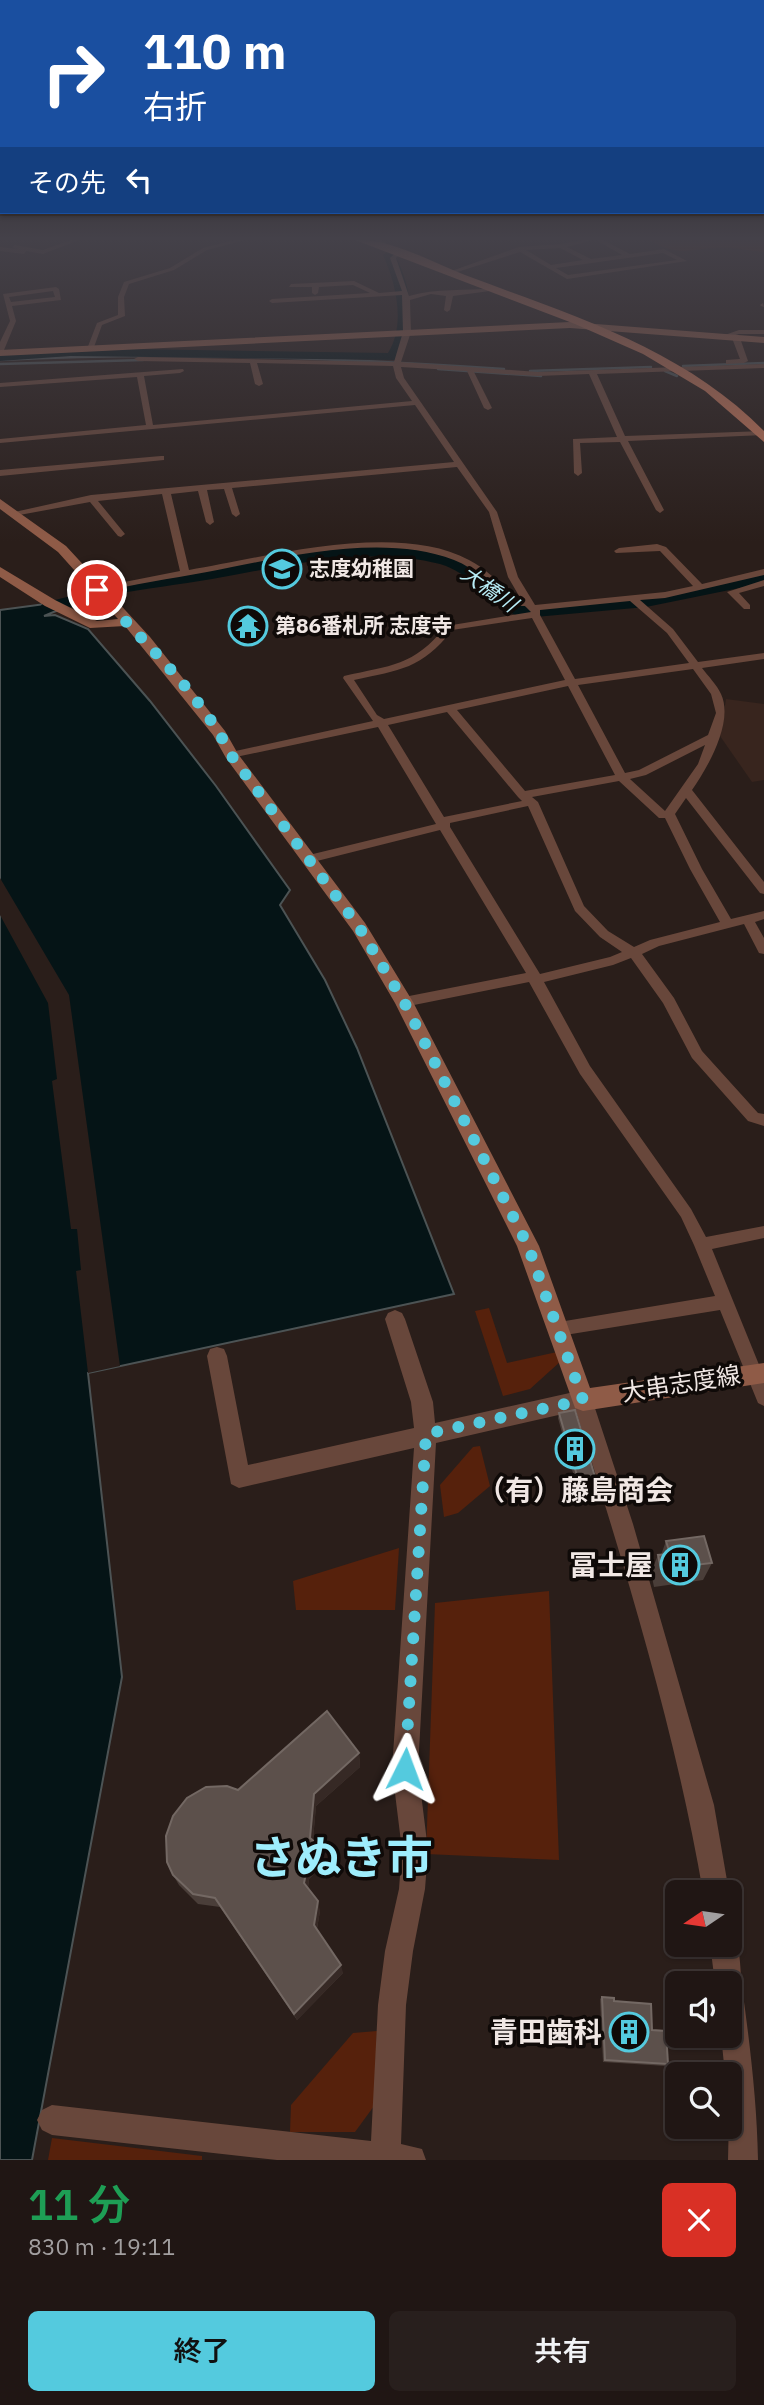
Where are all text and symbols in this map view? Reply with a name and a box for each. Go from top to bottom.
text: 110 m [143,19,287,82]
icon: right [28,28,119,119]
text: 右折 [143,85,207,127]
icon: left [120,161,158,199]
text: その先 [28,165,106,199]
school or university icon: 志度幼稚園 [261,548,303,590]
place label: 志度幼稚園 [309,554,414,582]
water label: 大橋川 [456,559,525,619]
pin [67,560,127,620]
icon: arrive [78,571,116,609]
temple icon: 第86番札所 志度寺 [227,605,269,647]
place label: 第86番札所 志度寺 [275,611,452,639]
street label: 大串志度線 [619,1358,743,1408]
building icon: （有）藤島商会 [554,1428,596,1470]
place label: （有）藤島商会 [477,1471,673,1508]
building icon: 冨士屋 [659,1544,701,1586]
place label: 冨士屋 [569,1546,653,1583]
position arrow [368,1732,442,1806]
district label: さぬき市 [249,1827,433,1887]
north arrow [665,1880,742,1956]
map controls [665,1880,742,2139]
button: sound [665,1971,742,2048]
building icon: 青田歯科 [608,2011,650,2053]
place label: 青田歯科 [490,2013,602,2050]
button: search [665,2062,742,2139]
text: 11 分 [28,2177,130,2232]
button: close [662,2183,736,2257]
text: 830 m · 19:11 [28,2231,175,2261]
button: 終了 [28,2311,375,2391]
button: 共有 [389,2311,736,2391]

